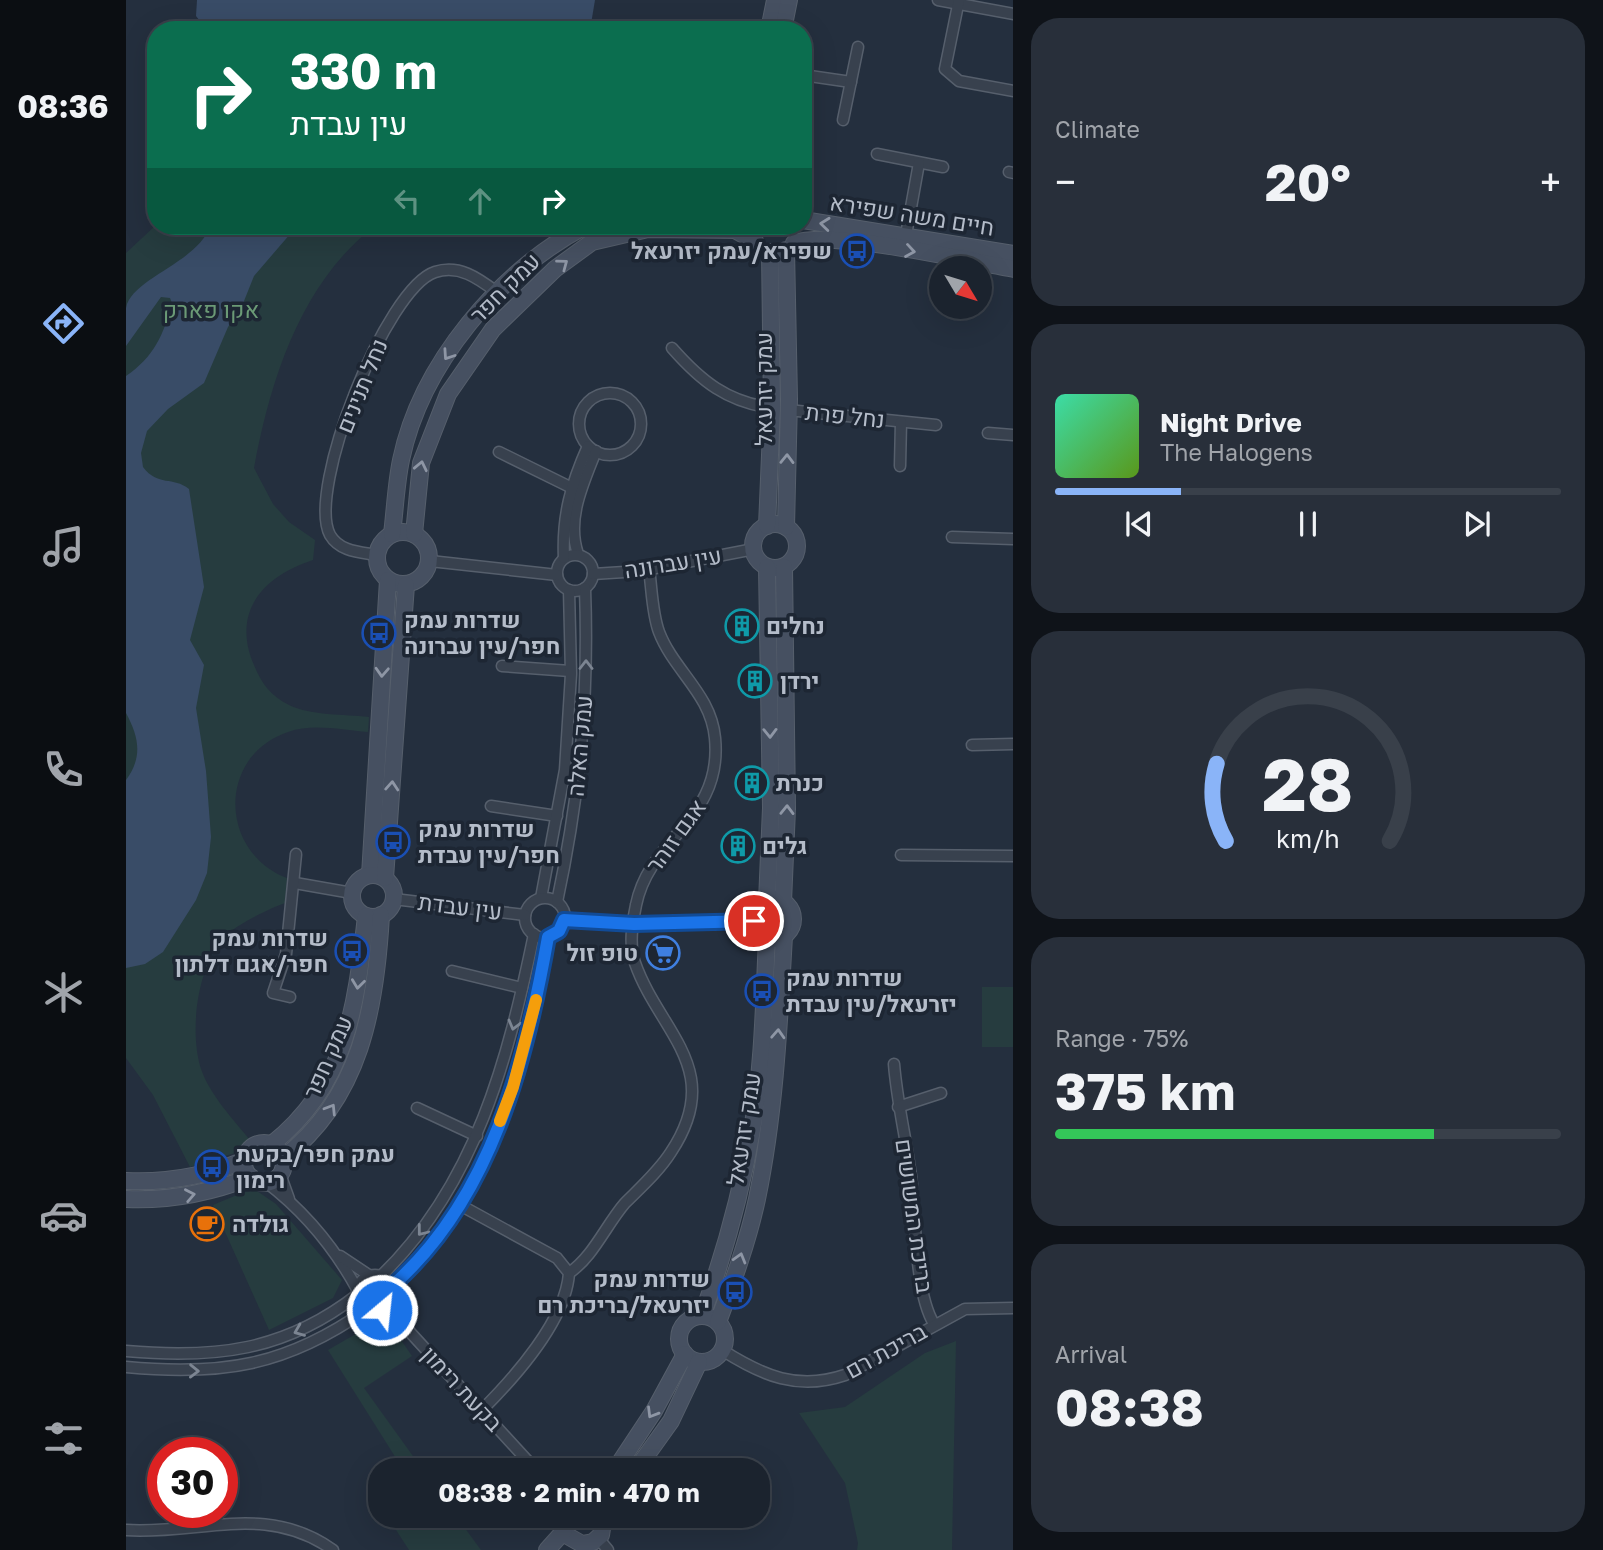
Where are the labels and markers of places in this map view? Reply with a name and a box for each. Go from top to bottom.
bus stop icon: שפירא/עמק יזרעאל [838,232,876,270]
place label: שפירא/עמק יזרעאל [631,236,832,264]
place label: שדרות עמק חפר/עין עברונה [404,605,560,659]
building icon: נחלים [723,607,761,645]
place label: נחלים [766,611,825,639]
bus stop icon: שדרות עמק חפר/עין עברונה [360,614,398,652]
building icon: ירדן [736,662,774,700]
place label: ירדן [780,666,819,694]
building icon: כנרת [733,764,771,802]
place label: כנרת [776,768,824,796]
place label: שדרות עמק חפר/עין עבדת [418,814,560,868]
bus stop icon: שדרות עמק חפר/עין עבדת [374,823,412,861]
building icon: גלים [719,827,757,865]
place label: גלים [762,831,807,859]
pin [724,891,784,951]
place label: שדרות עמק חפר/אגם דלתון [175,923,328,977]
bus stop icon: שדרות עמק חפר/אגם דלתון [333,932,371,970]
supermarket icon: טופ זול [644,934,682,972]
place label: טופ זול [566,938,638,966]
place label: שדרות עמק יזרעאל/עין עבדת [786,963,957,1017]
bus stop icon: שדרות עמק יזרעאל/עין עבדת [743,972,781,1010]
place label: עמק חפר/בקעת רימון [236,1139,395,1193]
bus stop icon: עמק חפר/בקעת רימון [193,1148,231,1186]
cafe icon: גולדה [188,1205,226,1243]
place label: גולדה [232,1209,289,1237]
place label: שדרות עמק יזרעאל/בריכת רם [537,1264,710,1318]
bus stop icon: שדרות עמק יזרעאל/בריכת רם [716,1273,754,1311]

